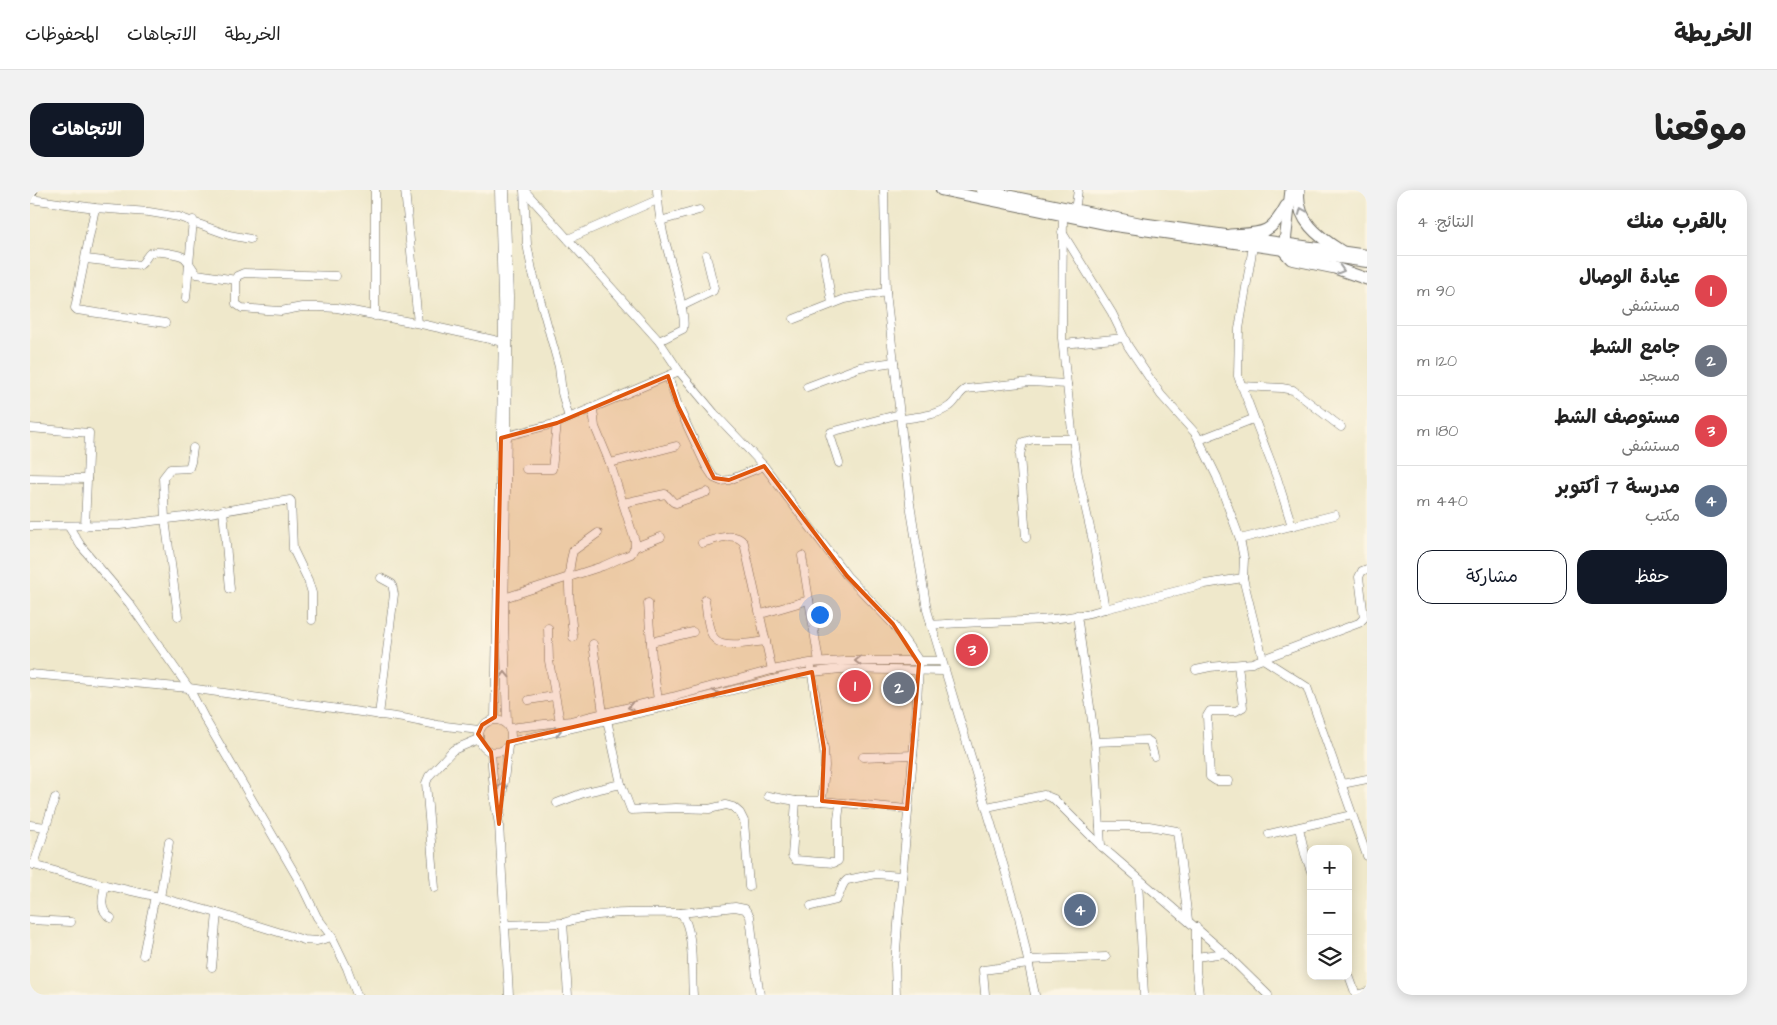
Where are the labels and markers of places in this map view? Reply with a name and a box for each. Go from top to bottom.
pin: 3 [956,631,988,669]
pin: 1 [839,667,871,705]
pin: 2 [883,669,915,707]
pin: 4 [1064,891,1096,929]

